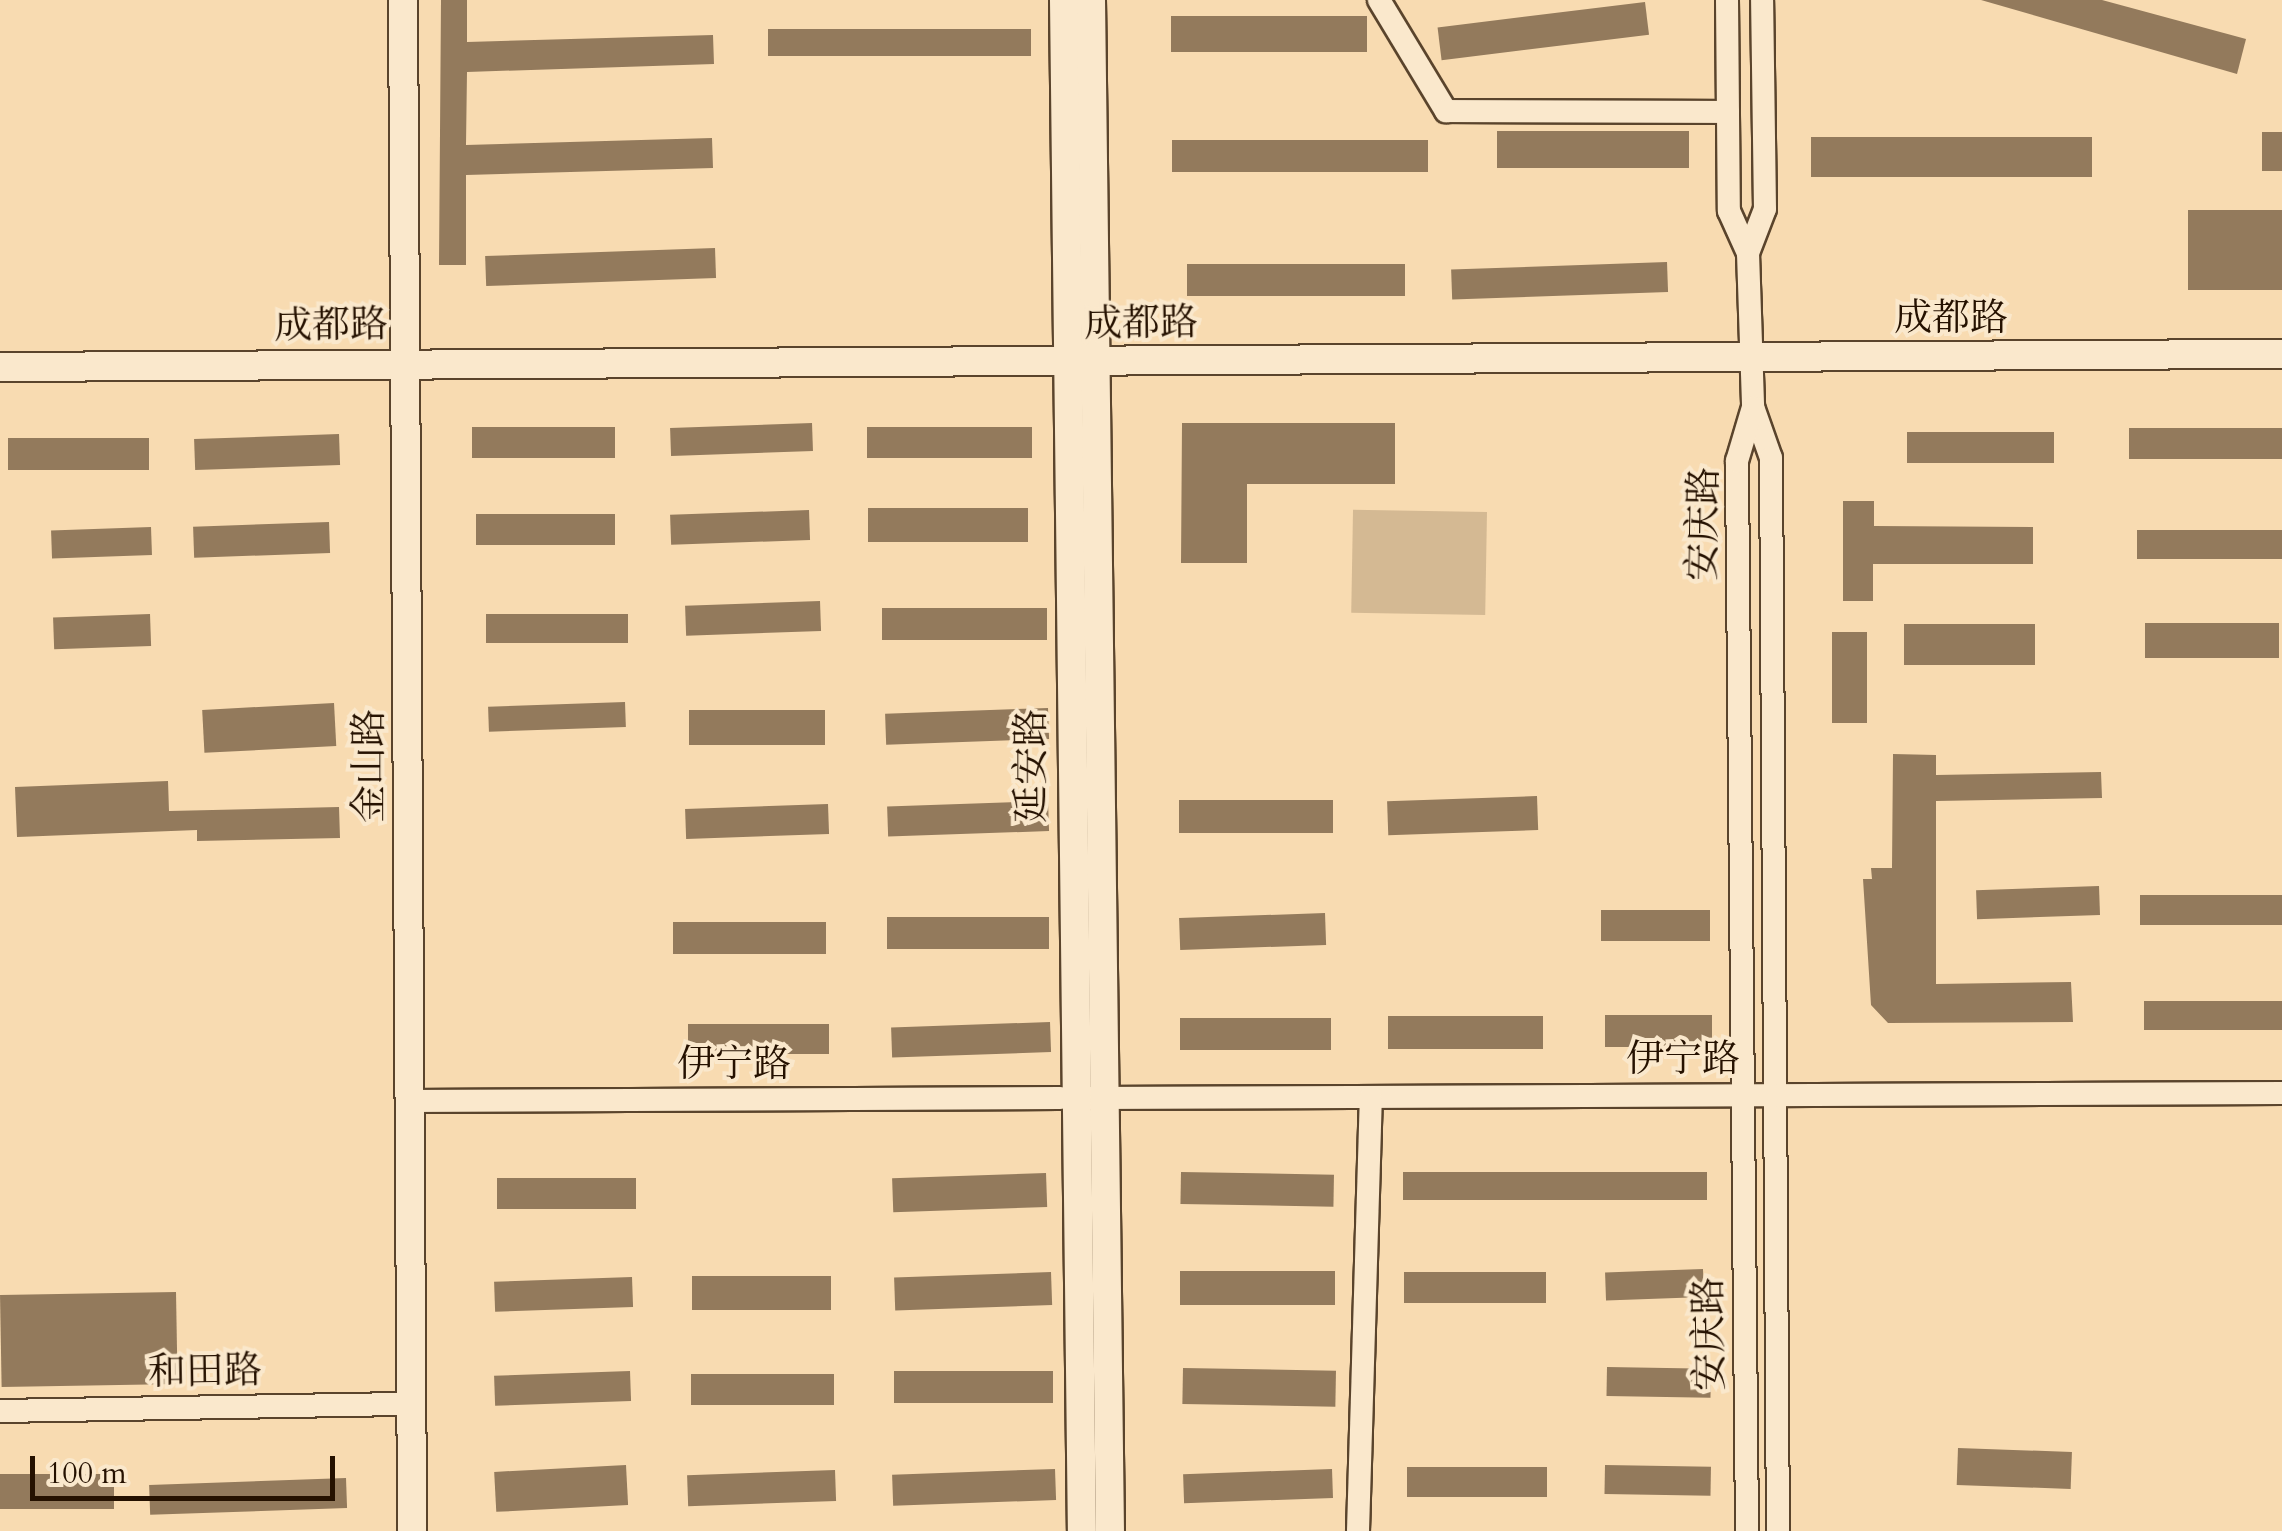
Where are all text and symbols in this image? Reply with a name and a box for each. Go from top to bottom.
street label: 成都路 [1894,296,2008,342]
street label: 成都路 [1084,300,1198,348]
street label: 成都路 [274,302,388,350]
street label: 安庆路 [1680,467,1728,581]
street label: 金山路 [347,709,393,823]
street label: 延安路 [1009,709,1055,823]
street label: 伊宁路 [1626,1037,1740,1083]
street label: 伊宁路 [677,1042,791,1088]
street label: 安庆路 [1686,1277,1734,1391]
street label: 和田路 [148,1348,262,1396]
scale bar [35,1436,340,1498]
text: 100 m [47,1453,127,1494]

